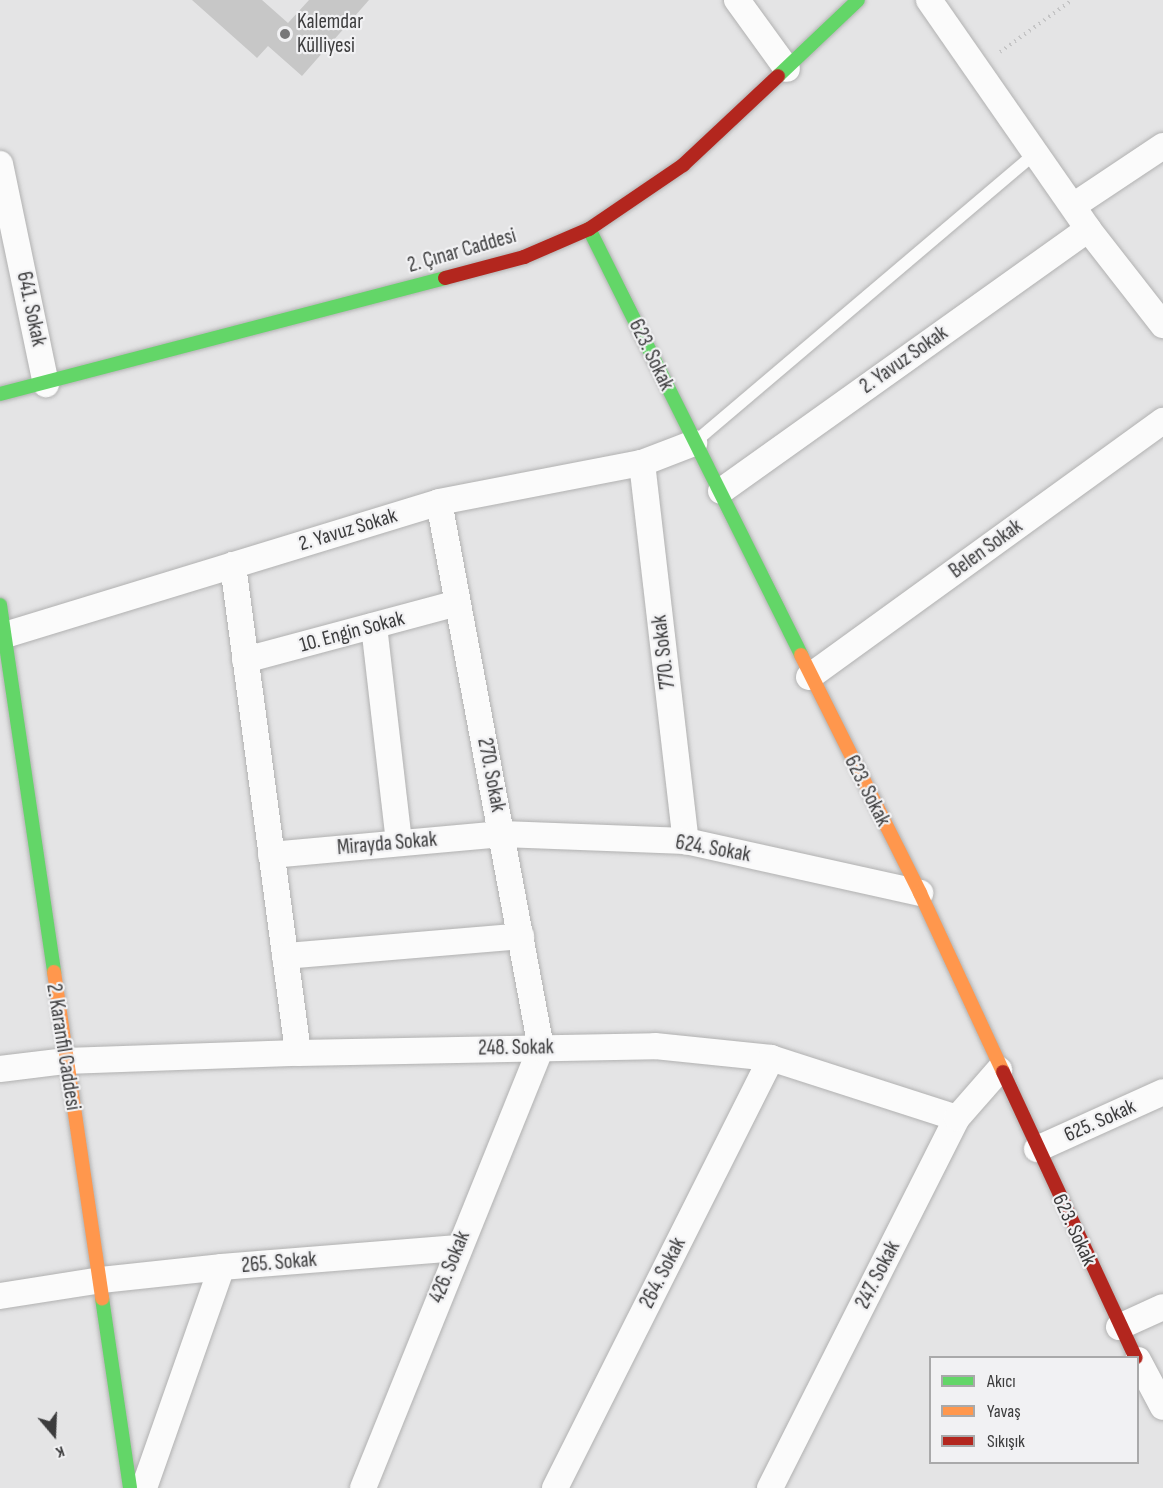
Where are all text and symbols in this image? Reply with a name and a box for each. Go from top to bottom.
place label: Kalemdar Külliyesi [297,9,363,59]
marker: Kalemdar Külliyesi [278,27,292,41]
street label: 2. Çınar Caddesi [405,223,519,279]
street label: 641. Sokak [11,269,51,349]
street label: 623. Sokak [623,315,679,395]
street label: 2. Yavuz Sokak [855,321,953,399]
street label: 2. Yavuz Sokak [296,503,400,557]
street label: Belen Sokak [944,514,1028,584]
street label: 10. Engin Sokak [297,606,407,658]
street label: 770. Sokak [647,613,681,691]
street label: 270. Sokak [471,736,511,814]
street label: 623. Sokak [839,751,895,831]
street label: Mirayda Sokak [336,827,438,861]
street label: 624. Sokak [673,830,753,868]
street label: 2. Karanfil Caddesi [41,982,85,1112]
street label: 248. Sokak [478,1035,554,1061]
street label: 625. Sokak [1060,1094,1140,1148]
street label: 623. Sokak [1047,1190,1101,1270]
street label: 426. Sokak [424,1227,476,1307]
street label: 264. Sokak [634,1233,692,1313]
street label: 247. Sokak [850,1237,906,1313]
street label: 265. Sokak [240,1247,318,1279]
legend [929,1356,1139,1464]
text: Akıcı [987,1371,1016,1392]
text: Yavaş [987,1401,1021,1422]
north arrow [24,1404,84,1464]
text: Sıkışık [987,1431,1025,1452]
text: K [53,1441,67,1462]

